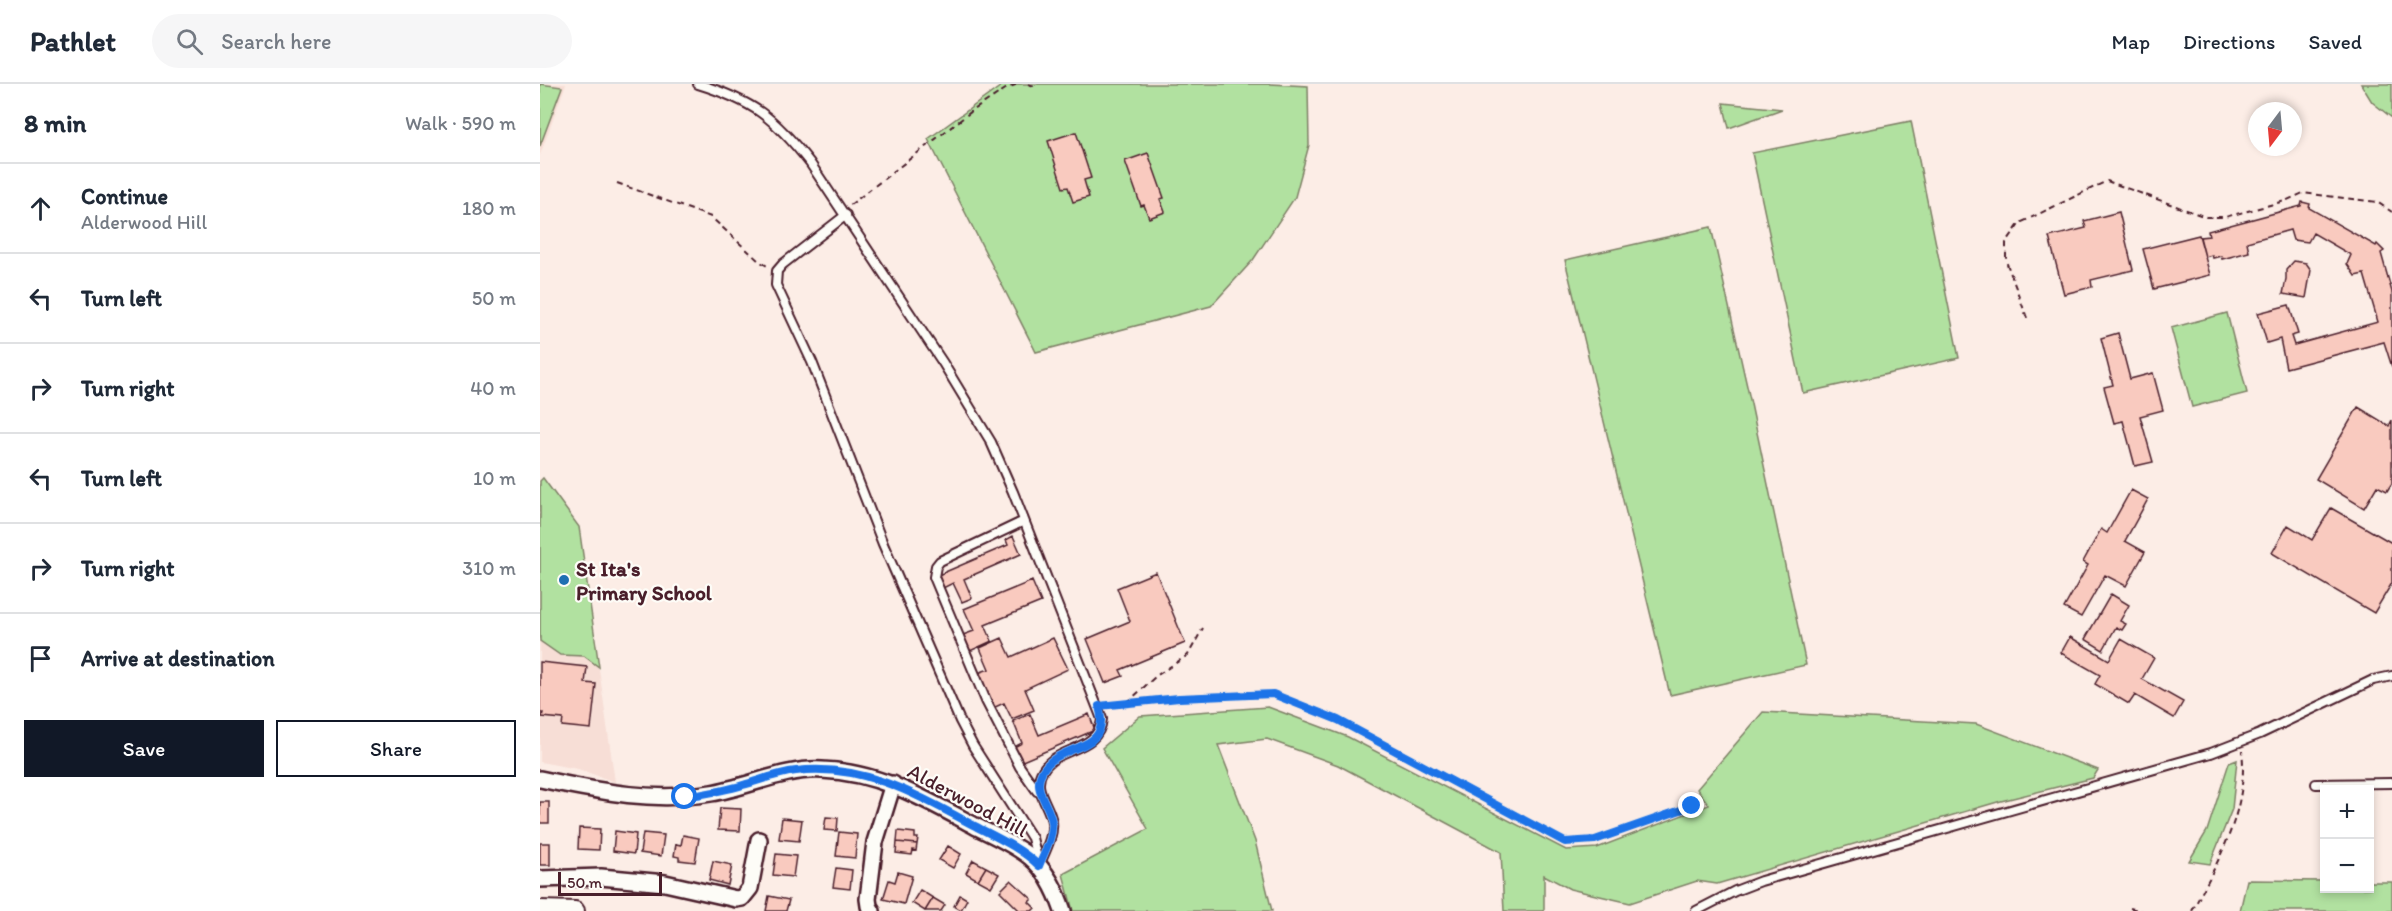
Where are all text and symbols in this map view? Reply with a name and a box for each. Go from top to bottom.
search box [152,14,572,68]
text: Pathlet [30,24,116,58]
icon: search [173,25,206,58]
text: Search here [221,28,331,55]
text: Map [2112,29,2150,54]
text: Directions [2183,29,2275,54]
text: Saved [2308,29,2362,54]
north arrow [2248,102,2302,156]
text: 8 min [24,107,86,139]
text: Walk · 590 m [405,111,516,135]
text: Continue [81,183,168,210]
icon: ahead [24,192,57,225]
text: 180 m [462,196,516,220]
text: Alderwood Hill [81,210,207,234]
icon: left [24,282,57,315]
text: Turn left [81,285,162,312]
text: 50 m [472,286,516,310]
icon: right [24,372,57,405]
text: Turn right [81,375,175,402]
text: 40 m [470,376,516,400]
icon: left [24,462,57,495]
text: Turn left [81,465,162,492]
text: 10 m [473,466,516,490]
icon: right [24,552,57,585]
text: Turn right [81,555,175,582]
text: 310 m [462,556,516,580]
place label: St Ita's Primary School [576,556,713,606]
marker: St Ita's Primary School [557,573,571,587]
icon: arrive [24,642,57,675]
text: Arrive at destination [81,645,275,672]
button: Save [24,720,264,777]
button: Share [276,720,516,777]
street label: Alderwood Hill [904,758,1032,842]
route start [671,783,697,809]
map controls [2320,785,2374,893]
button: + [2320,785,2374,839]
route end [1678,792,1704,818]
button: − [2320,839,2374,893]
scale bar [558,869,662,896]
text: 50 m [567,873,602,892]

